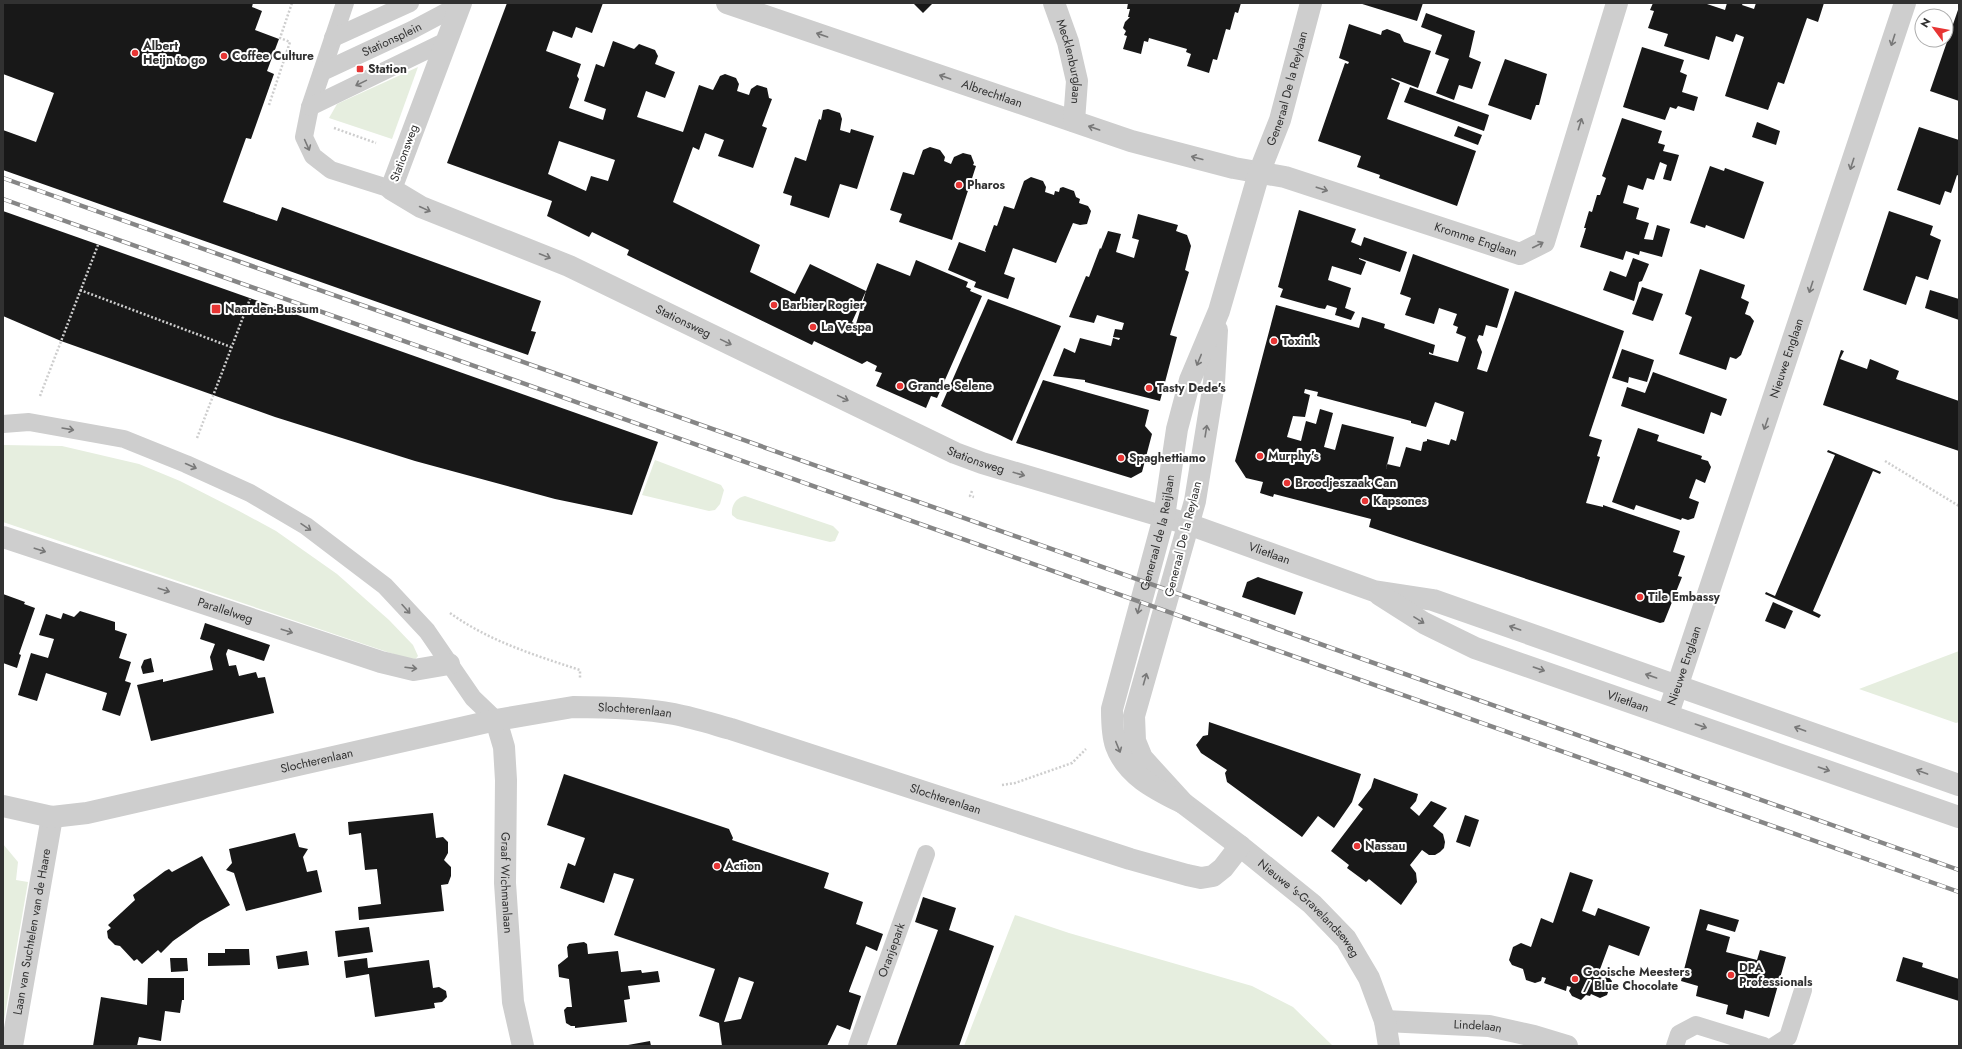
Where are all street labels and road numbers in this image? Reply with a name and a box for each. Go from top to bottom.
street label: Stationsplein [359,17,425,61]
street label: Mecklenburglaan [1051,17,1086,105]
street label: Generaal De la Reylaan [1262,29,1312,149]
street label: Albrechtlaan [959,75,1025,112]
street label: Stationsweg [385,122,423,184]
street label: Kromme Englaan [1432,218,1520,262]
street label: Stationsweg [652,300,714,343]
street label: Nieuwe Englaan [1765,316,1808,401]
street label: Stationsweg [944,441,1007,478]
street label: Generaal de la Reijlaan [1135,473,1179,593]
street label: Generaal De la Reylaan [1160,479,1206,599]
street label: Vlietlaan [1246,537,1293,569]
street label: Parallelweg [195,593,255,628]
street label: Nieuwe Englaan [1662,623,1706,708]
street label: Vlietlaan [1604,686,1652,717]
street label: Slochterenlaan [598,698,673,722]
street label: Slochterenlaan [279,744,355,778]
street label: Slochterenlaan [908,779,984,819]
street label: Graaf Wichmanlaan [496,832,517,934]
street label: Laan van Suchtelen van de Haare [9,847,55,1016]
street label: Nieuwe 's-Gravelandseweg [1254,855,1364,961]
street label: Oranjepark [873,919,910,980]
street label: Lindelaan [1453,1015,1504,1038]

